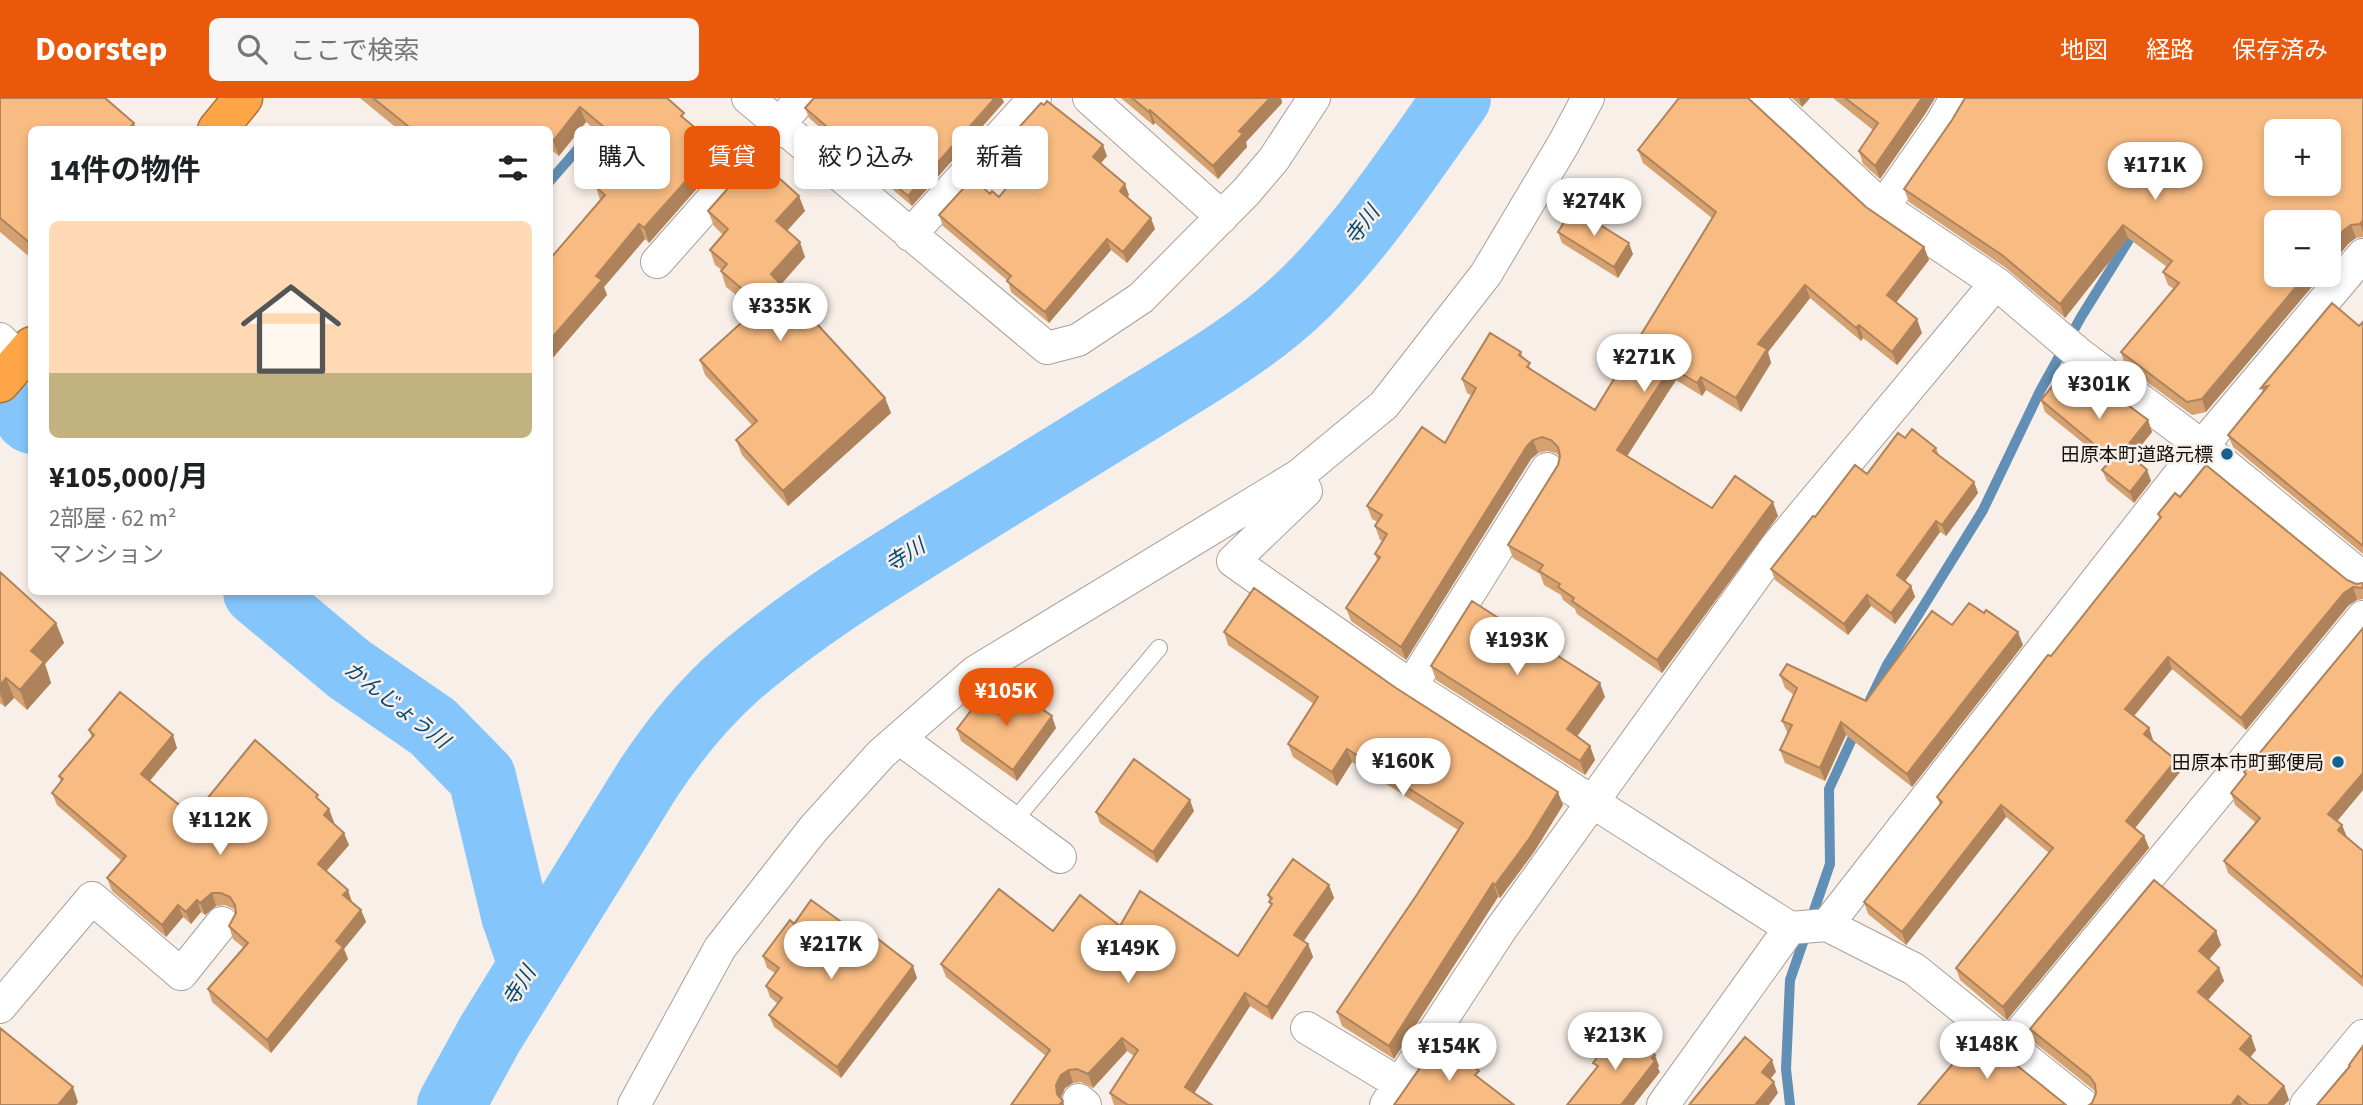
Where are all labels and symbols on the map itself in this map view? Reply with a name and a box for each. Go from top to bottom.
pin: ¥171K [2106,142,2204,202]
pin: ¥274K [1545,178,1643,238]
water label: 寺川 [1337,198,1388,251]
pin: ¥335K [731,284,829,343]
pin: ¥271K [1595,334,1693,394]
pin: ¥301K [2050,362,2148,421]
place label: 田原本町道路元標 [2061,442,2213,469]
marker: 田原本町道路元標 [2219,446,2235,462]
water label: 寺川 [879,530,932,579]
pin: ¥193K [1468,618,1566,677]
water label: かんじょう川 [338,654,457,757]
pin: ¥105K [957,668,1055,728]
pin: ¥160K [1354,738,1452,798]
place label: 田原本市町郵便局 [2172,750,2324,777]
marker: 田原本市町郵便局 [2330,754,2346,770]
pin: ¥112K [171,798,269,857]
pin: ¥217K [782,922,880,981]
pin: ¥149K [1079,926,1177,985]
water label: 寺川 [495,959,544,1012]
pin: ¥213K [1566,1012,1664,1072]
pin: ¥148K [1938,1021,2036,1081]
pin: ¥154K [1400,1024,1498,1083]

